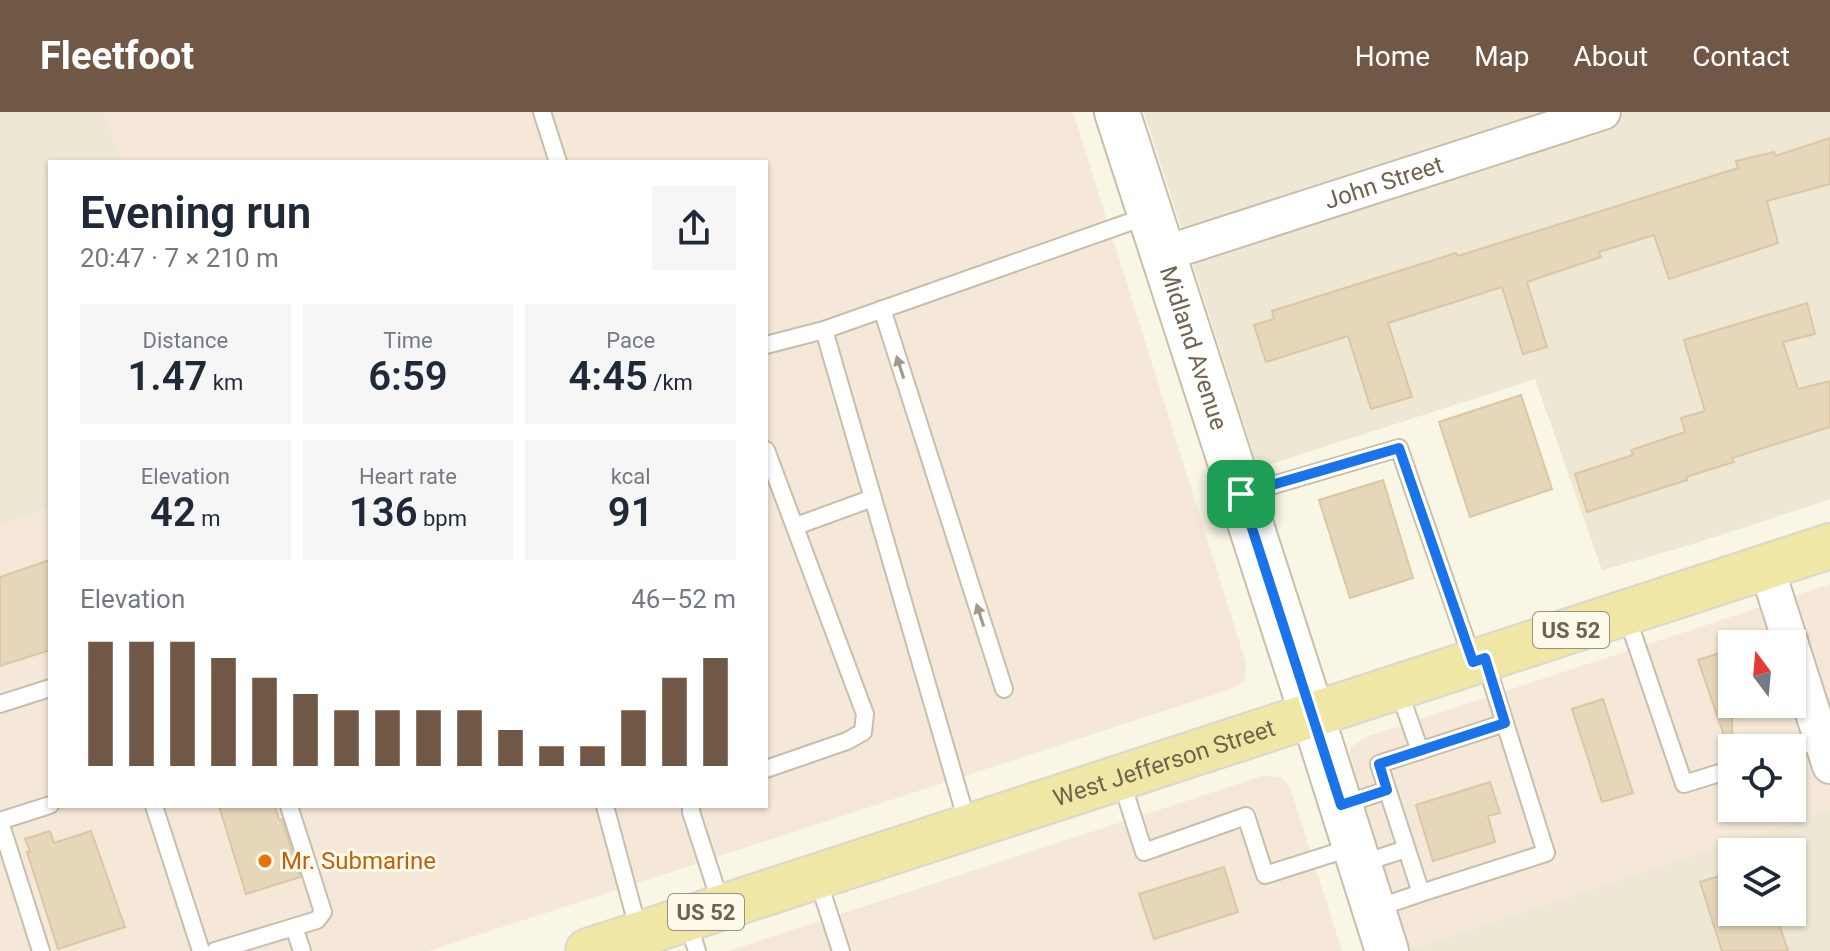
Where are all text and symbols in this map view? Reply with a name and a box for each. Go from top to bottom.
text: Fleetfoot [40,34,194,78]
text: Home [1355,40,1430,73]
text: Map [1474,40,1530,73]
text: About [1574,40,1648,73]
text: Contact [1692,40,1790,73]
street label: John Street [1321,151,1447,215]
button: share [652,186,736,270]
text: Evening run [80,187,311,239]
text: 20:47 · 7 × 210 m [80,243,279,273]
street label: Midland Avenue [1154,262,1233,433]
text: Distance [143,328,228,353]
text: Time [383,328,433,353]
text: Pace [606,328,655,353]
text: 1.47 [127,353,207,400]
text: 6:59 [368,353,448,400]
text: 4:45 [568,353,648,400]
one-way arrow [894,355,906,379]
text: km [207,370,243,395]
text: /km [648,370,693,395]
pin [1207,460,1275,528]
text: Elevation [141,464,230,489]
text: Heart rate [359,464,457,489]
text: kcal [611,464,651,489]
icon: arrive [1219,472,1263,516]
text: 42 [150,489,196,536]
text: 136 [349,489,418,536]
text: 91 [608,489,654,536]
text: m [196,506,221,531]
text: bpm [418,506,467,531]
text: Elevation [80,584,185,614]
text: 46–52 m [631,584,736,614]
one-way arrow [973,602,986,626]
road number: US 52 [1533,612,1609,648]
north arrow [1718,630,1806,718]
map controls [1718,630,1806,926]
street label: West Jefferson Street [1050,714,1279,812]
button: locate [1718,734,1806,822]
button: layers [1718,838,1806,926]
place label: Mr. Submarine [281,847,436,875]
marker: Mr. Submarine [256,852,274,870]
road number: US 52 [668,894,744,930]

